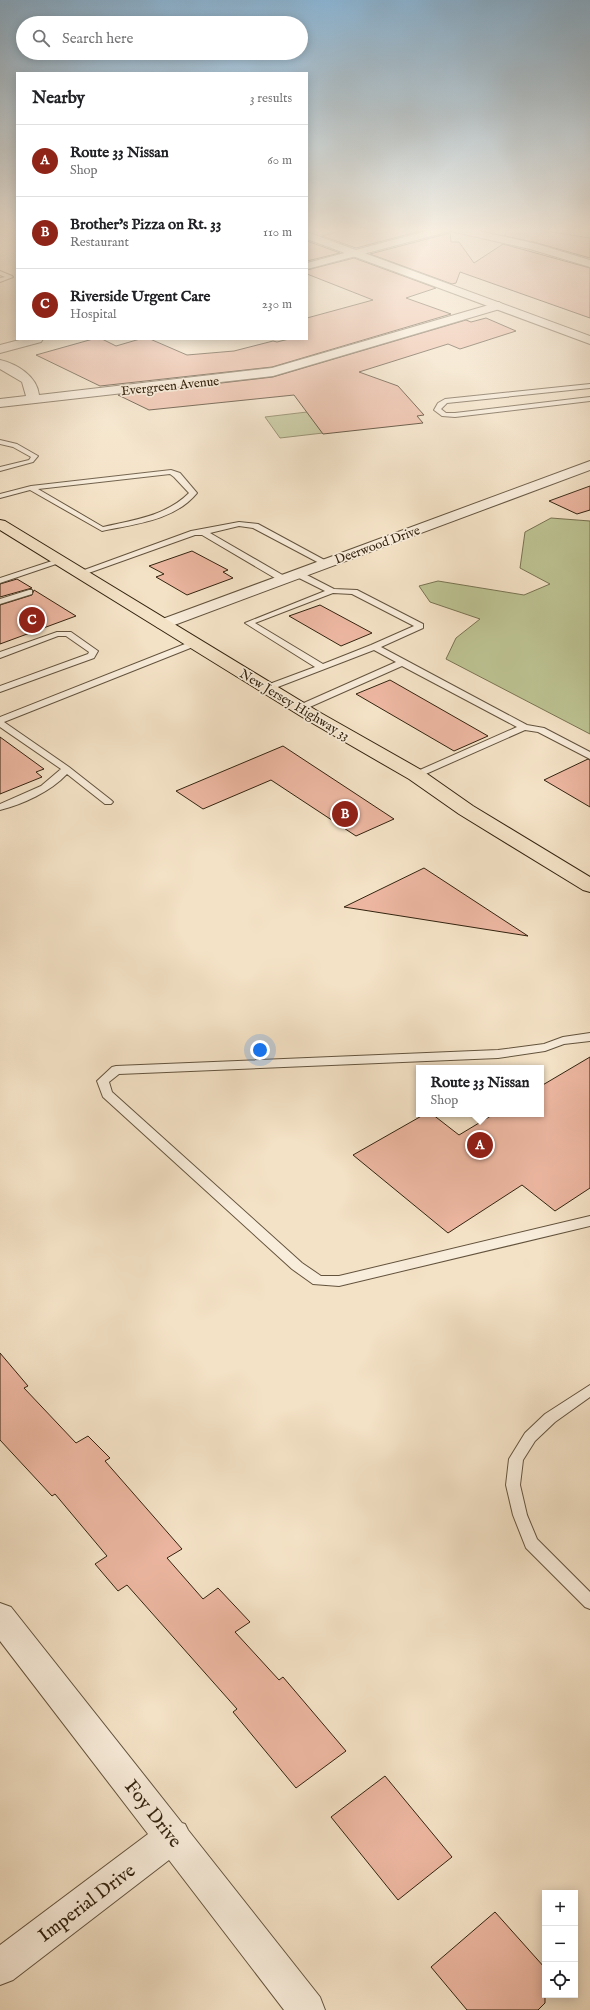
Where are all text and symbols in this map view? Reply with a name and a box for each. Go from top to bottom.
search box [16,16,308,60]
icon: search [30,27,52,49]
text: Search here [62,29,133,48]
text: Nearby [32,88,85,109]
text: 3 results [250,90,292,107]
text: Route 33 Nissan [70,143,169,162]
text: A [41,152,49,169]
text: 60 m [267,152,292,169]
text: Shop [70,162,98,179]
text: Brother's Pizza on Rt. 33 [70,215,221,234]
text: B [41,224,49,241]
text: 110 m [263,224,292,241]
text: Restaurant [70,234,129,251]
text: Riverside Urgent Care [70,287,210,306]
text: C [40,296,50,313]
text: 230 m [262,296,292,313]
text: Hospital [70,306,117,323]
street label: Evergreen Avenue [120,373,220,400]
street label: Deerwood Drive [332,522,423,569]
pin: C [19,605,45,635]
street label: New Jersey Highway 33 [236,666,352,745]
pin: B [332,799,358,829]
your location [250,1040,270,1060]
popup [416,1065,544,1117]
text: Route 33 Nissan [431,1073,529,1092]
text: Shop [431,1092,458,1109]
pin: A [467,1130,493,1160]
street label: Foy Drive [118,1775,187,1853]
street label: Imperial Drive [34,1859,141,1948]
map controls [542,1890,578,1998]
button: + [542,1890,578,1926]
button: − [542,1926,578,1962]
button: locate [542,1962,578,1998]

